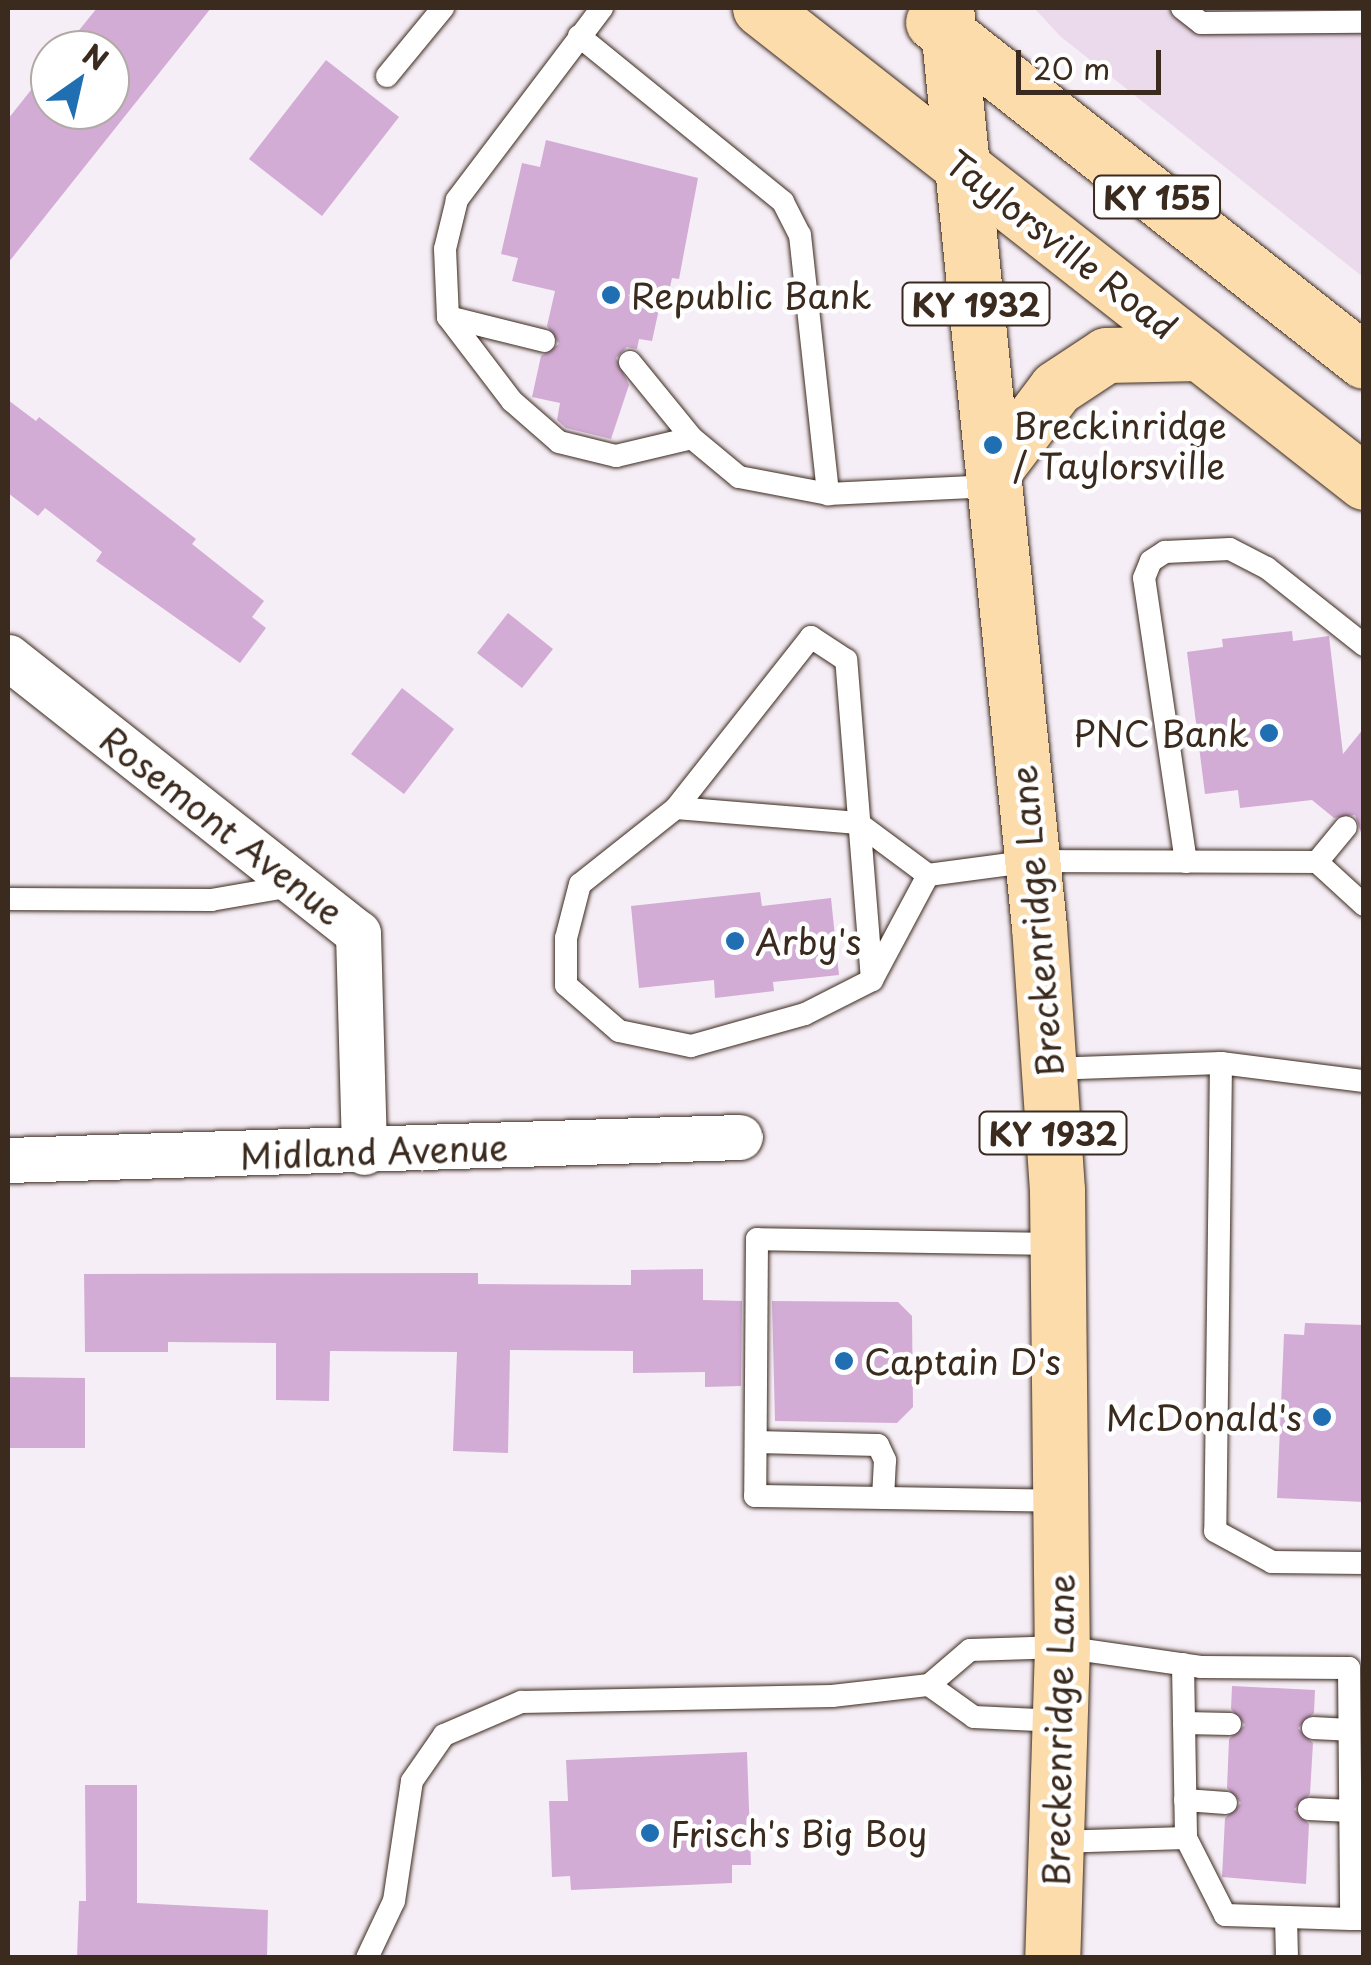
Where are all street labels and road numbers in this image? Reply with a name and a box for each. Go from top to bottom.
street label: Taylorsville Road [938,140,1186,348]
road number: KY 155 [1092,170,1222,224]
road number: KY 1932 [898,277,1054,331]
street label: Rosemont Avenue [93,717,351,933]
street label: Breckenridge Lane [1001,763,1071,1079]
road number: KY 1932 [976,1106,1130,1160]
street label: Midland Avenue [240,1125,508,1177]
street label: Breckenridge Lane [1034,1573,1082,1887]

